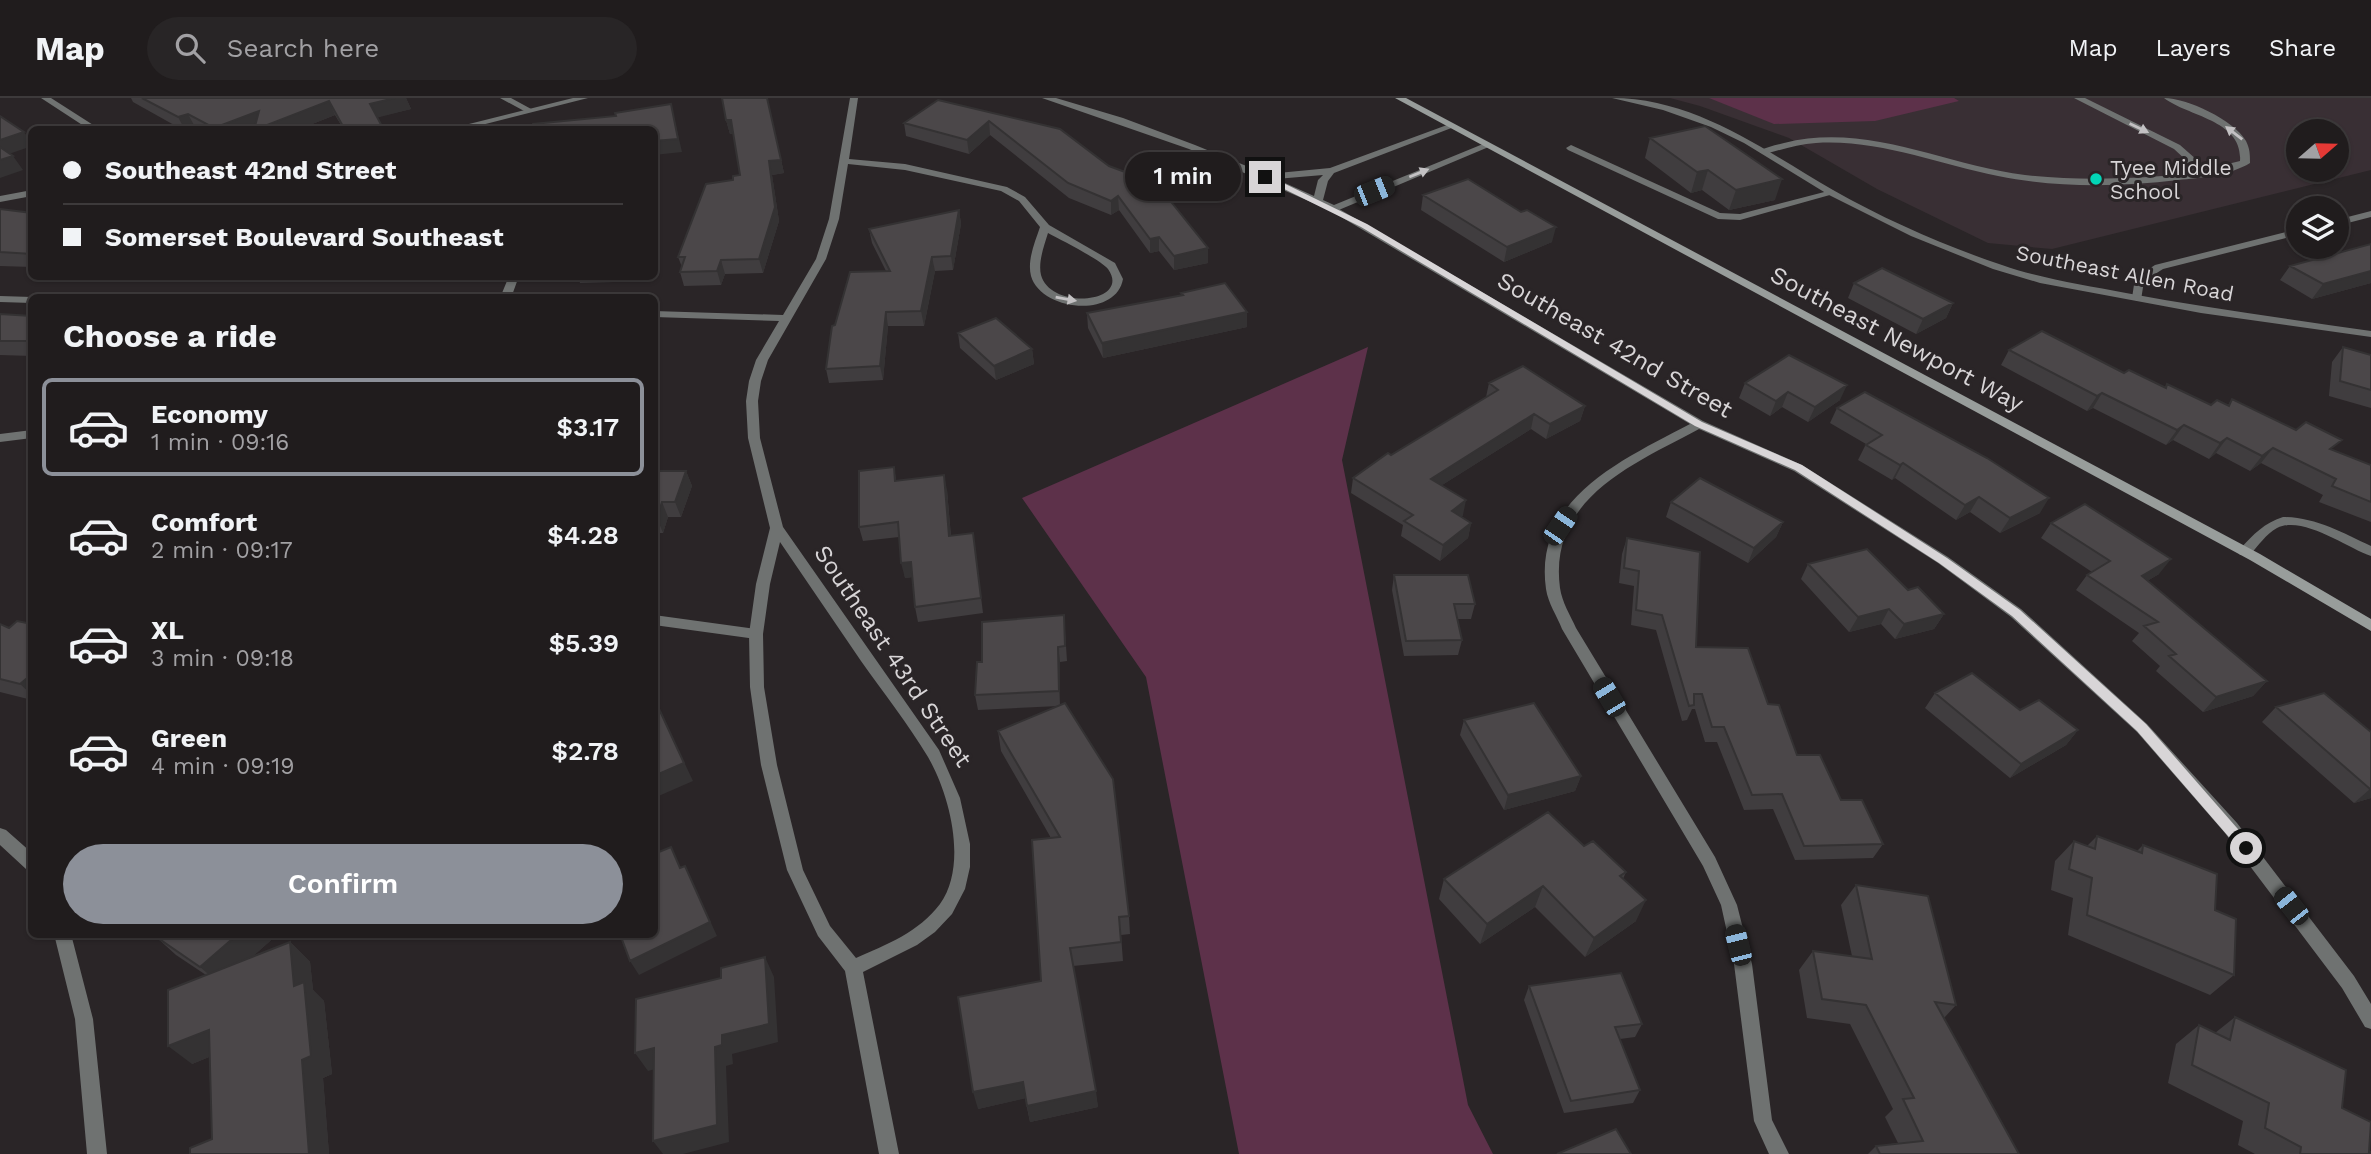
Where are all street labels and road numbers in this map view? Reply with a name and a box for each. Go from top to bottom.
street label: Southeast Allen Road [2014,240,2236,306]
street label: Southeast Newport Way [1766,260,2029,418]
street label: Southeast 42nd Street [1492,266,1738,424]
street label: Southeast 43rd Street [808,540,978,772]

